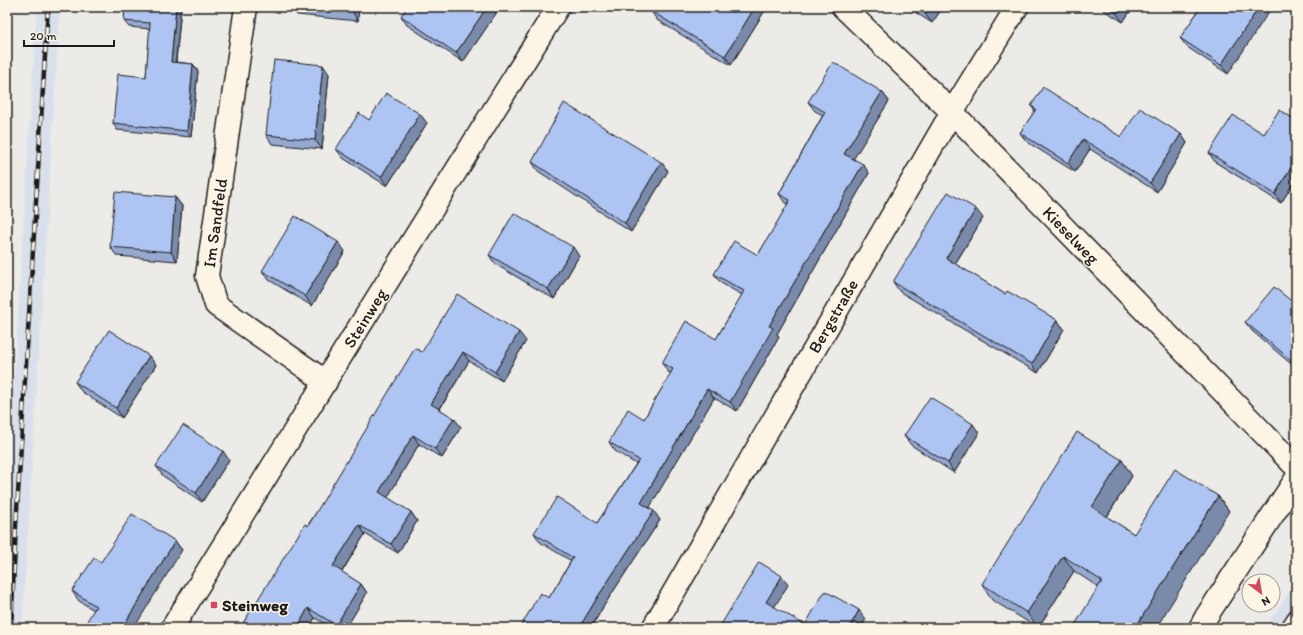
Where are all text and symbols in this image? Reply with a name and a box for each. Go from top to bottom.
scale bar [24,22,114,48]
text: 20 m [30,29,57,43]
street label: Im Sandfeld [199,176,231,269]
street label: Kieselweg [1039,202,1103,268]
street label: Bergstraße [804,276,862,356]
street label: Steinweg [339,284,391,351]
north arrow [1241,573,1281,613]
text: N [1259,594,1272,609]
place label: Steinweg [222,595,288,616]
marker: Steinweg [209,600,219,610]

